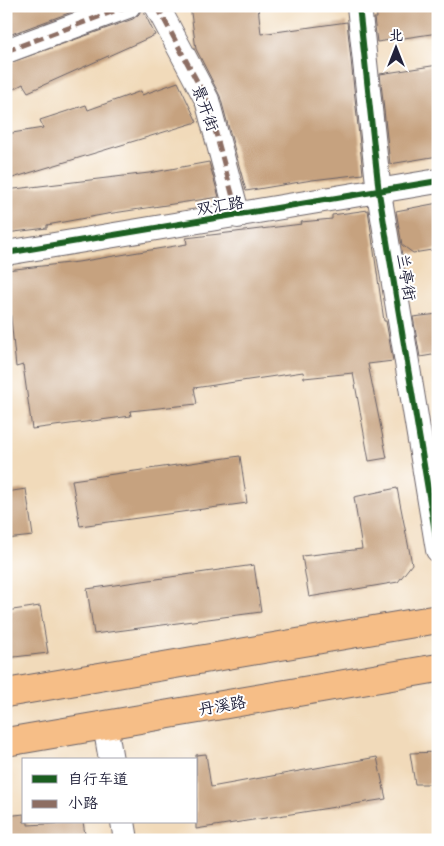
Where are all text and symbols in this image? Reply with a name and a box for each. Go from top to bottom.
north arrow [372,22,422,72]
text: 北 [389,27,403,44]
street label: 景开街 [187,82,223,134]
street label: 双汇路 [195,192,245,220]
street label: 兰亭街 [392,252,420,302]
street label: 丹溪路 [197,692,248,720]
legend [22,758,198,824]
text: 自行车道 [68,770,128,789]
text: 小路 [68,794,98,813]

